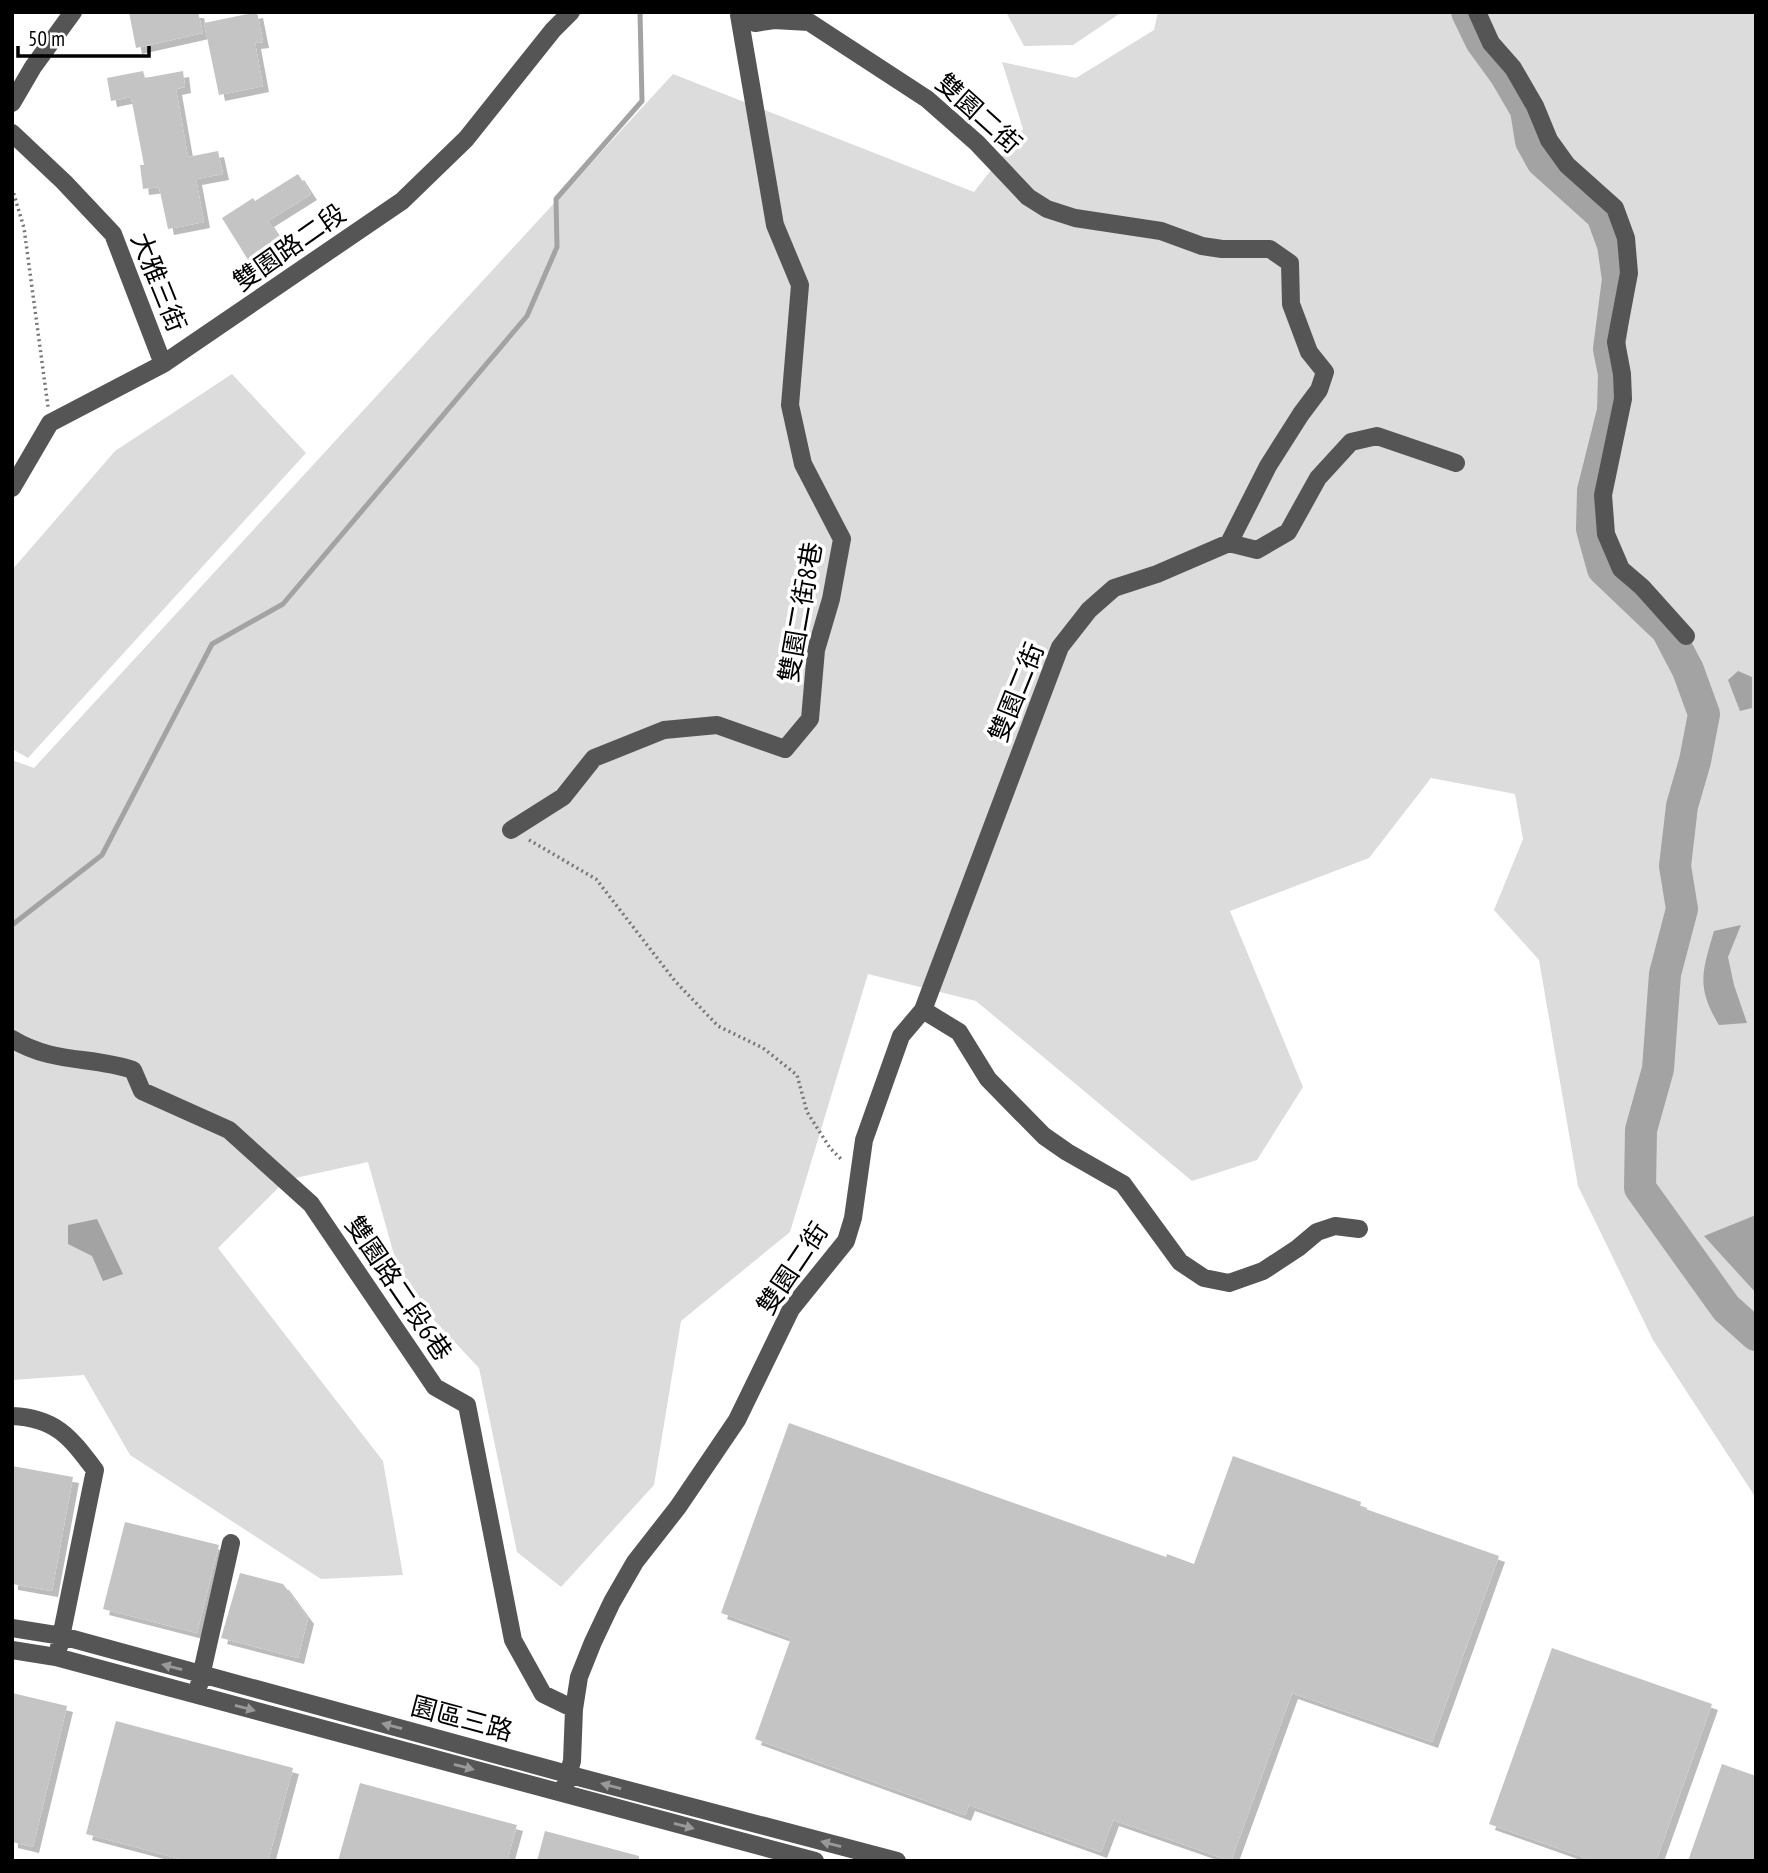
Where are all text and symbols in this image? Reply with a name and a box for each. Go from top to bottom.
scale bar [18,14,149,58]
text: 50 m [28,25,65,52]
street label: 雙園二街 [929,66,1029,160]
street label: 雙園路二段 [226,196,352,298]
street label: 大雅三街 [124,228,194,336]
street label: 雙園二街8巷 [771,539,829,685]
street label: 雙園二街 [981,638,1051,746]
street label: 雙園路二段6巷 [338,1209,460,1367]
street label: 雙園二街 [749,1216,835,1320]
one-way arrow [161,1661,182,1671]
street label: 園區三路 [407,1689,517,1747]
one-way arrow [234,1703,256,1714]
one-way arrow [381,1720,403,1731]
one-way arrow [454,1762,476,1773]
one-way arrow [600,1780,622,1791]
one-way arrow [673,1821,695,1832]
one-way arrow [820,1838,841,1848]

